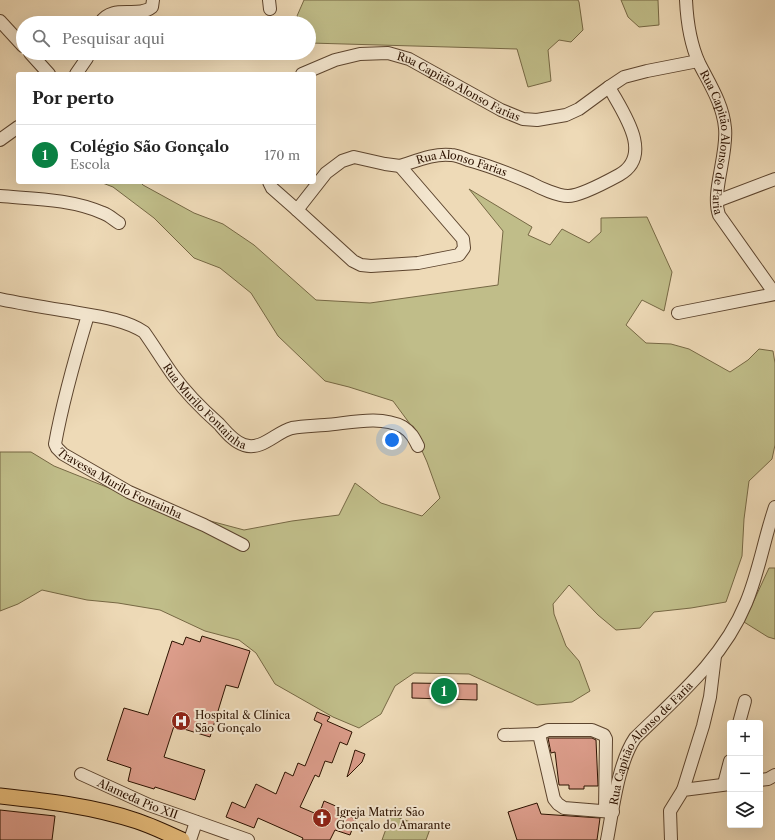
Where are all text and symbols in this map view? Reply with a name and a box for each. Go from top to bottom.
search box [16,16,316,60]
icon: search [30,27,52,49]
text: Pesquisar aqui [62,29,165,48]
street label: Rua Capitão Alonso Farias [395,49,523,124]
street label: Rua Capitão Alonso de Faria [697,67,732,216]
text: Por perto [32,88,114,108]
text: Colégio São Gonçalo [70,137,229,156]
text: 1 [42,147,48,163]
text: 170 m [264,147,300,163]
street label: Rua Alonso Farias [414,148,509,179]
text: Escola [70,156,110,172]
street label: Rua Murilo Fontainha [160,361,248,452]
your location [382,430,402,450]
street label: Travessa Murilo Fontainha [54,445,184,522]
pin: 1 [431,676,457,706]
street label: Rua Capitão Alonso de Faria [606,679,696,806]
place label: Hospital & Clínica São Gonçalo [195,708,291,735]
hospital icon: Hospital & Clínica São Gonçalo [170,710,192,732]
map controls [727,720,763,828]
button: + [727,720,763,756]
button: − [727,756,763,792]
street label: Alameda Pio XII [94,775,180,822]
button: layers [727,792,763,828]
place label: Igreja Matriz São Gonçalo do Amarante [336,805,451,832]
church icon: Igreja Matriz São Gonçalo do Amarante [311,807,333,829]

